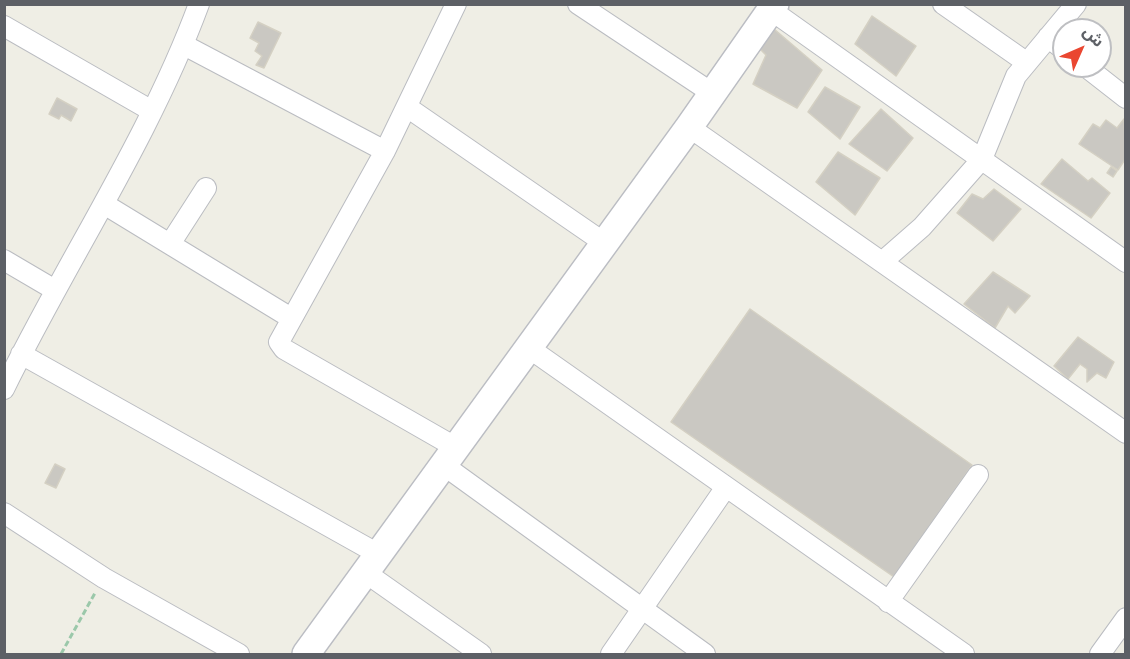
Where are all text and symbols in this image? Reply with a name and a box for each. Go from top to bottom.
north arrow [1052,18,1112,78]
text: ش [1079,22,1108,51]

